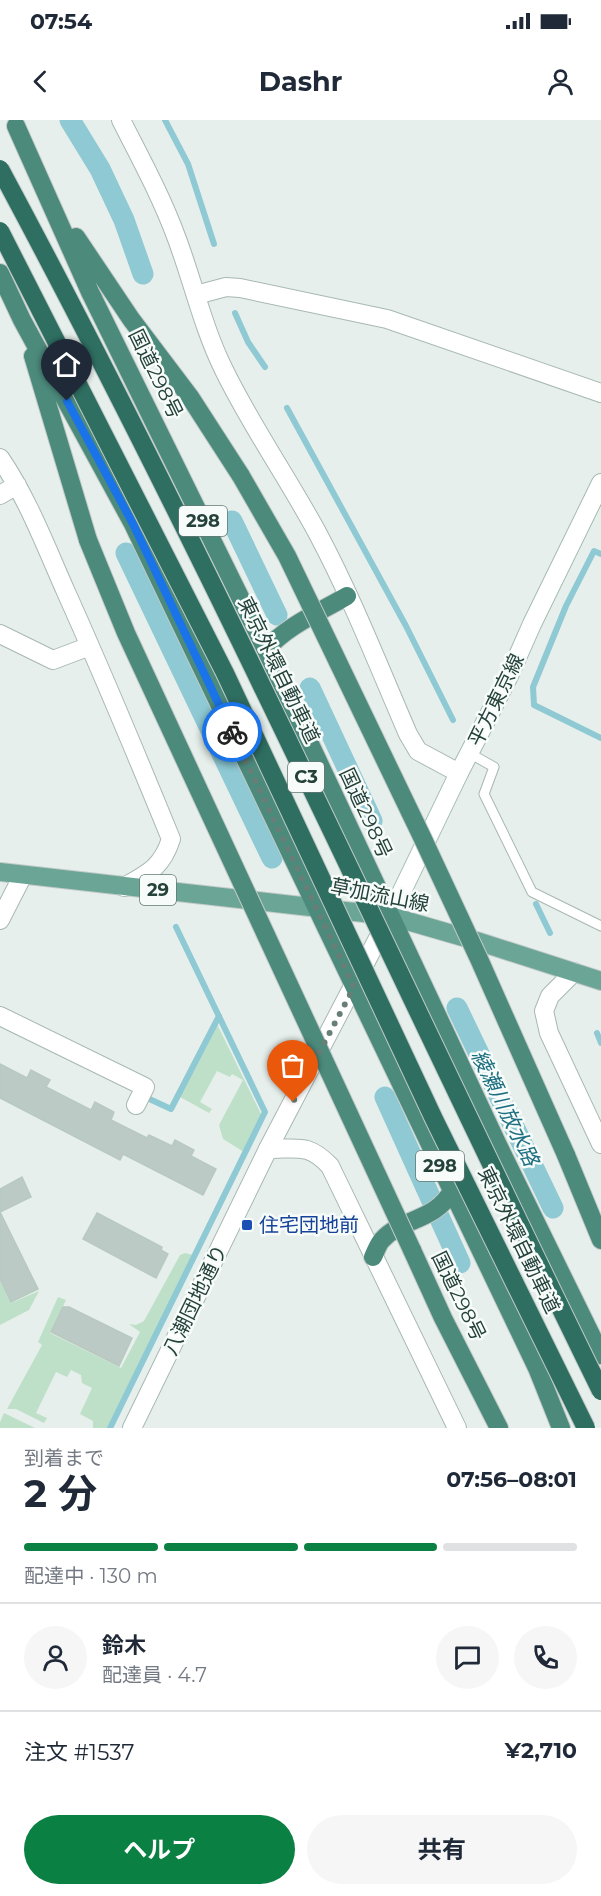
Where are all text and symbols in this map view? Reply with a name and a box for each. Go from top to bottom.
text: 07:54 [30,8,92,35]
icon: back [24,65,57,98]
text: Dashr [259,65,342,98]
icon: person [544,65,577,98]
street label: 国道298号 [124,325,188,423]
pin [41,339,92,401]
icon: home [50,348,83,381]
road number: 298 [179,506,227,536]
street label: 東京外環自動車道 [233,593,325,747]
street label: 平方東京線 [463,650,529,750]
courier [202,702,262,762]
icon: bike [216,716,249,749]
road number: C3 [288,762,324,792]
street label: 国道298号 [335,764,397,862]
street label: 草加流山線 [329,874,431,916]
road number: 29 [140,875,176,905]
pin [267,1040,318,1102]
water label: 綾瀬川放水路 [467,1046,545,1172]
icon: bag [276,1049,309,1082]
road number: 298 [416,1151,464,1181]
street label: 東京外環自動車道 [473,1163,565,1317]
place label: 住宅団地前 [259,1213,359,1237]
marker: 住宅団地前 [240,1218,254,1232]
street label: 八潮団地通り [158,1241,232,1359]
street label: 国道298号 [427,1247,491,1345]
text: 到着まで [24,1446,104,1470]
text: 07:56–08:01 [446,1466,577,1493]
text: 2 分 [24,1469,97,1517]
text: 配達中 · 130 m [24,1564,158,1588]
button: person [24,1626,87,1689]
button: chat [436,1626,499,1689]
button: phone [514,1626,577,1689]
text: 鈴木 [102,1632,146,1659]
text: 配達員 · 4.7 [102,1663,207,1687]
text: ¥2,710 [505,1737,577,1764]
text: 注文 #1537 [24,1739,134,1766]
button: ヘルプ [24,1815,295,1884]
button: 共有 [307,1815,577,1884]

